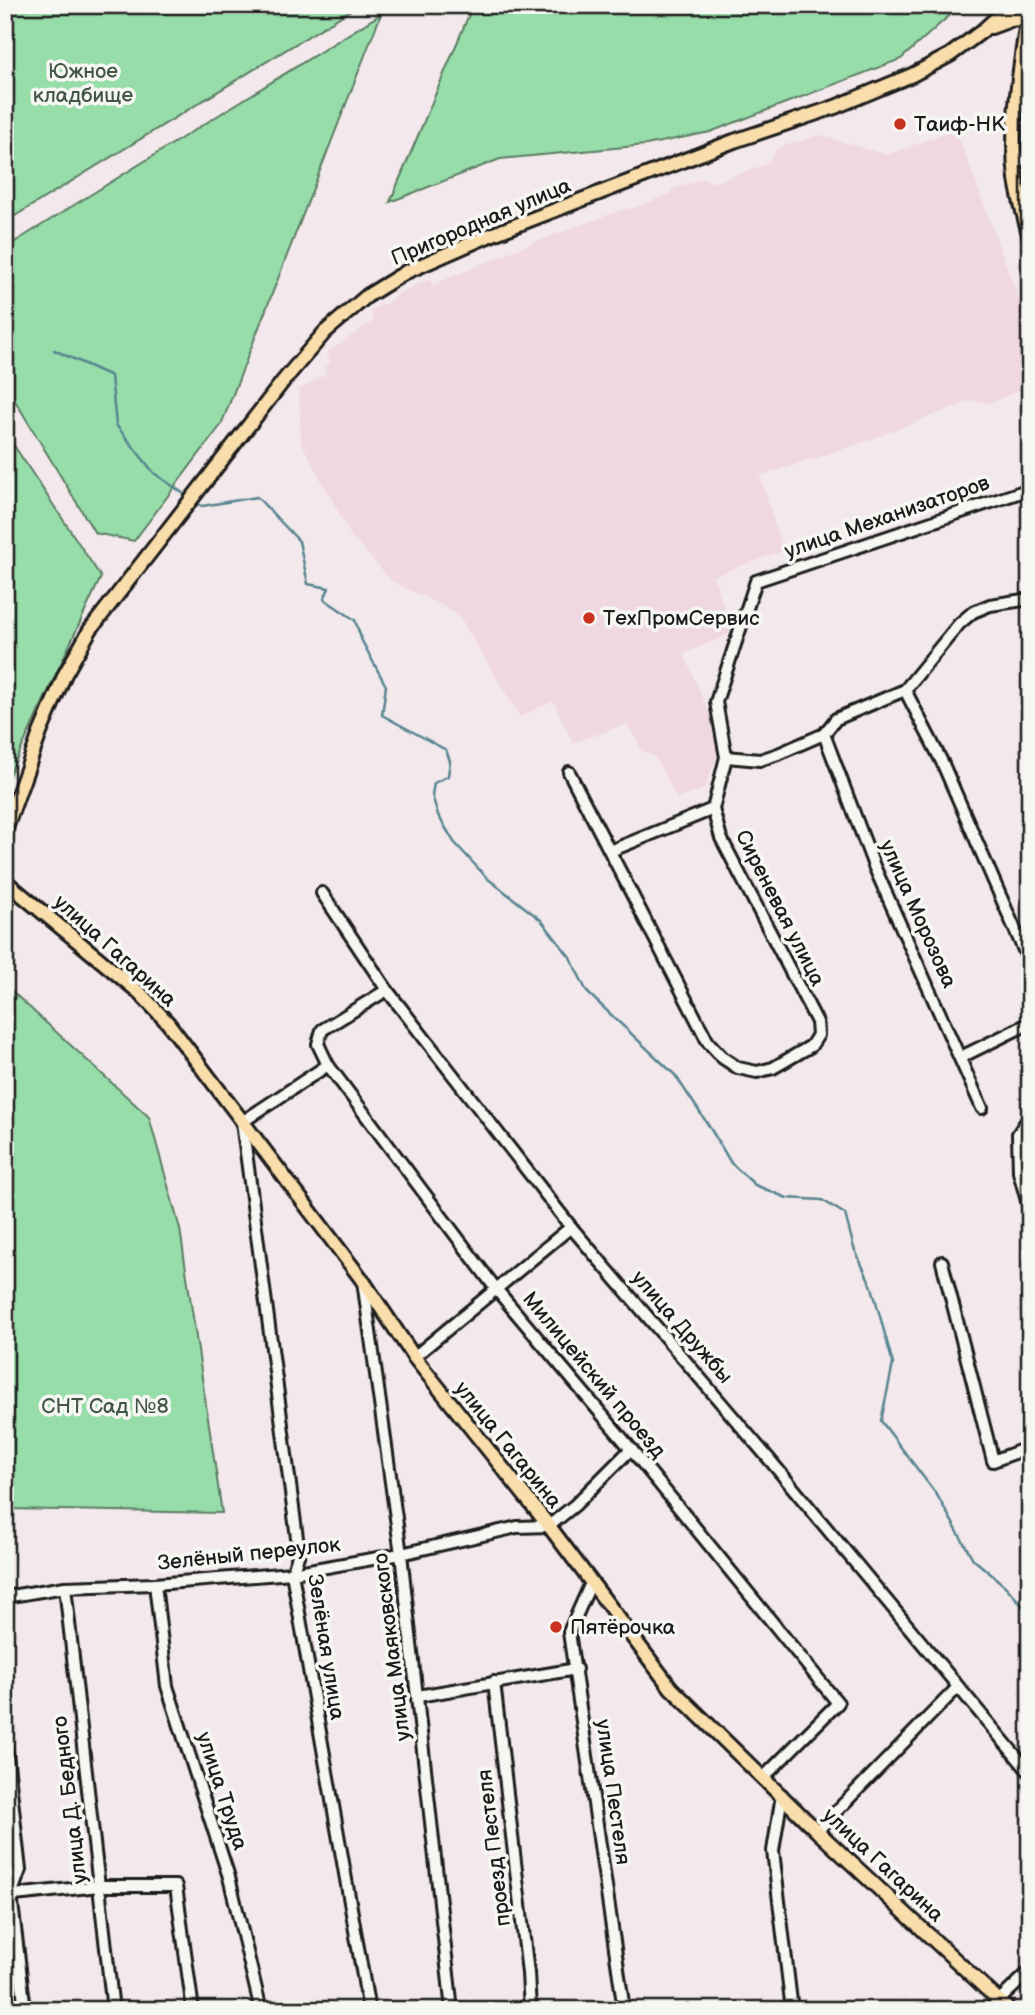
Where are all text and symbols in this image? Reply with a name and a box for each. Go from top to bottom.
park label: Южное кладбище [33,59,134,108]
place label: Таиф-НК [914,112,1005,137]
marker: Таиф-НК [892,116,908,132]
street label: Пригородная улица [387,173,575,271]
street label: улица Механизаторов [781,470,993,564]
place label: ТехПромСервис [603,606,760,631]
marker: ТехПромСервис [581,610,597,626]
street label: Сиреневая улица [730,826,830,991]
street label: улица Морозова [874,836,962,992]
street label: улица Гагарина [49,890,182,1013]
street label: улица Дружбы [626,1265,738,1389]
street label: Милицейский проезд [517,1287,671,1463]
street label: улица Гагарина [449,1377,567,1514]
park label: СНТ Сад №8 [41,1394,169,1419]
street label: Зелёный переулок [157,1532,341,1576]
street label: улица Маяковского [368,1552,416,1742]
street label: Зелёная улица [302,1572,350,1722]
place label: Пятёрочка [570,1615,676,1640]
marker: Пятёрочка [548,1619,564,1635]
street label: улица Д. Бедного [47,1715,93,1885]
street label: улица Пестеля [590,1718,636,1866]
street label: улица Труда [191,1729,253,1854]
street label: проезд Пестеля [472,1768,516,1928]
street label: улица Гагарина [818,1803,949,1928]

